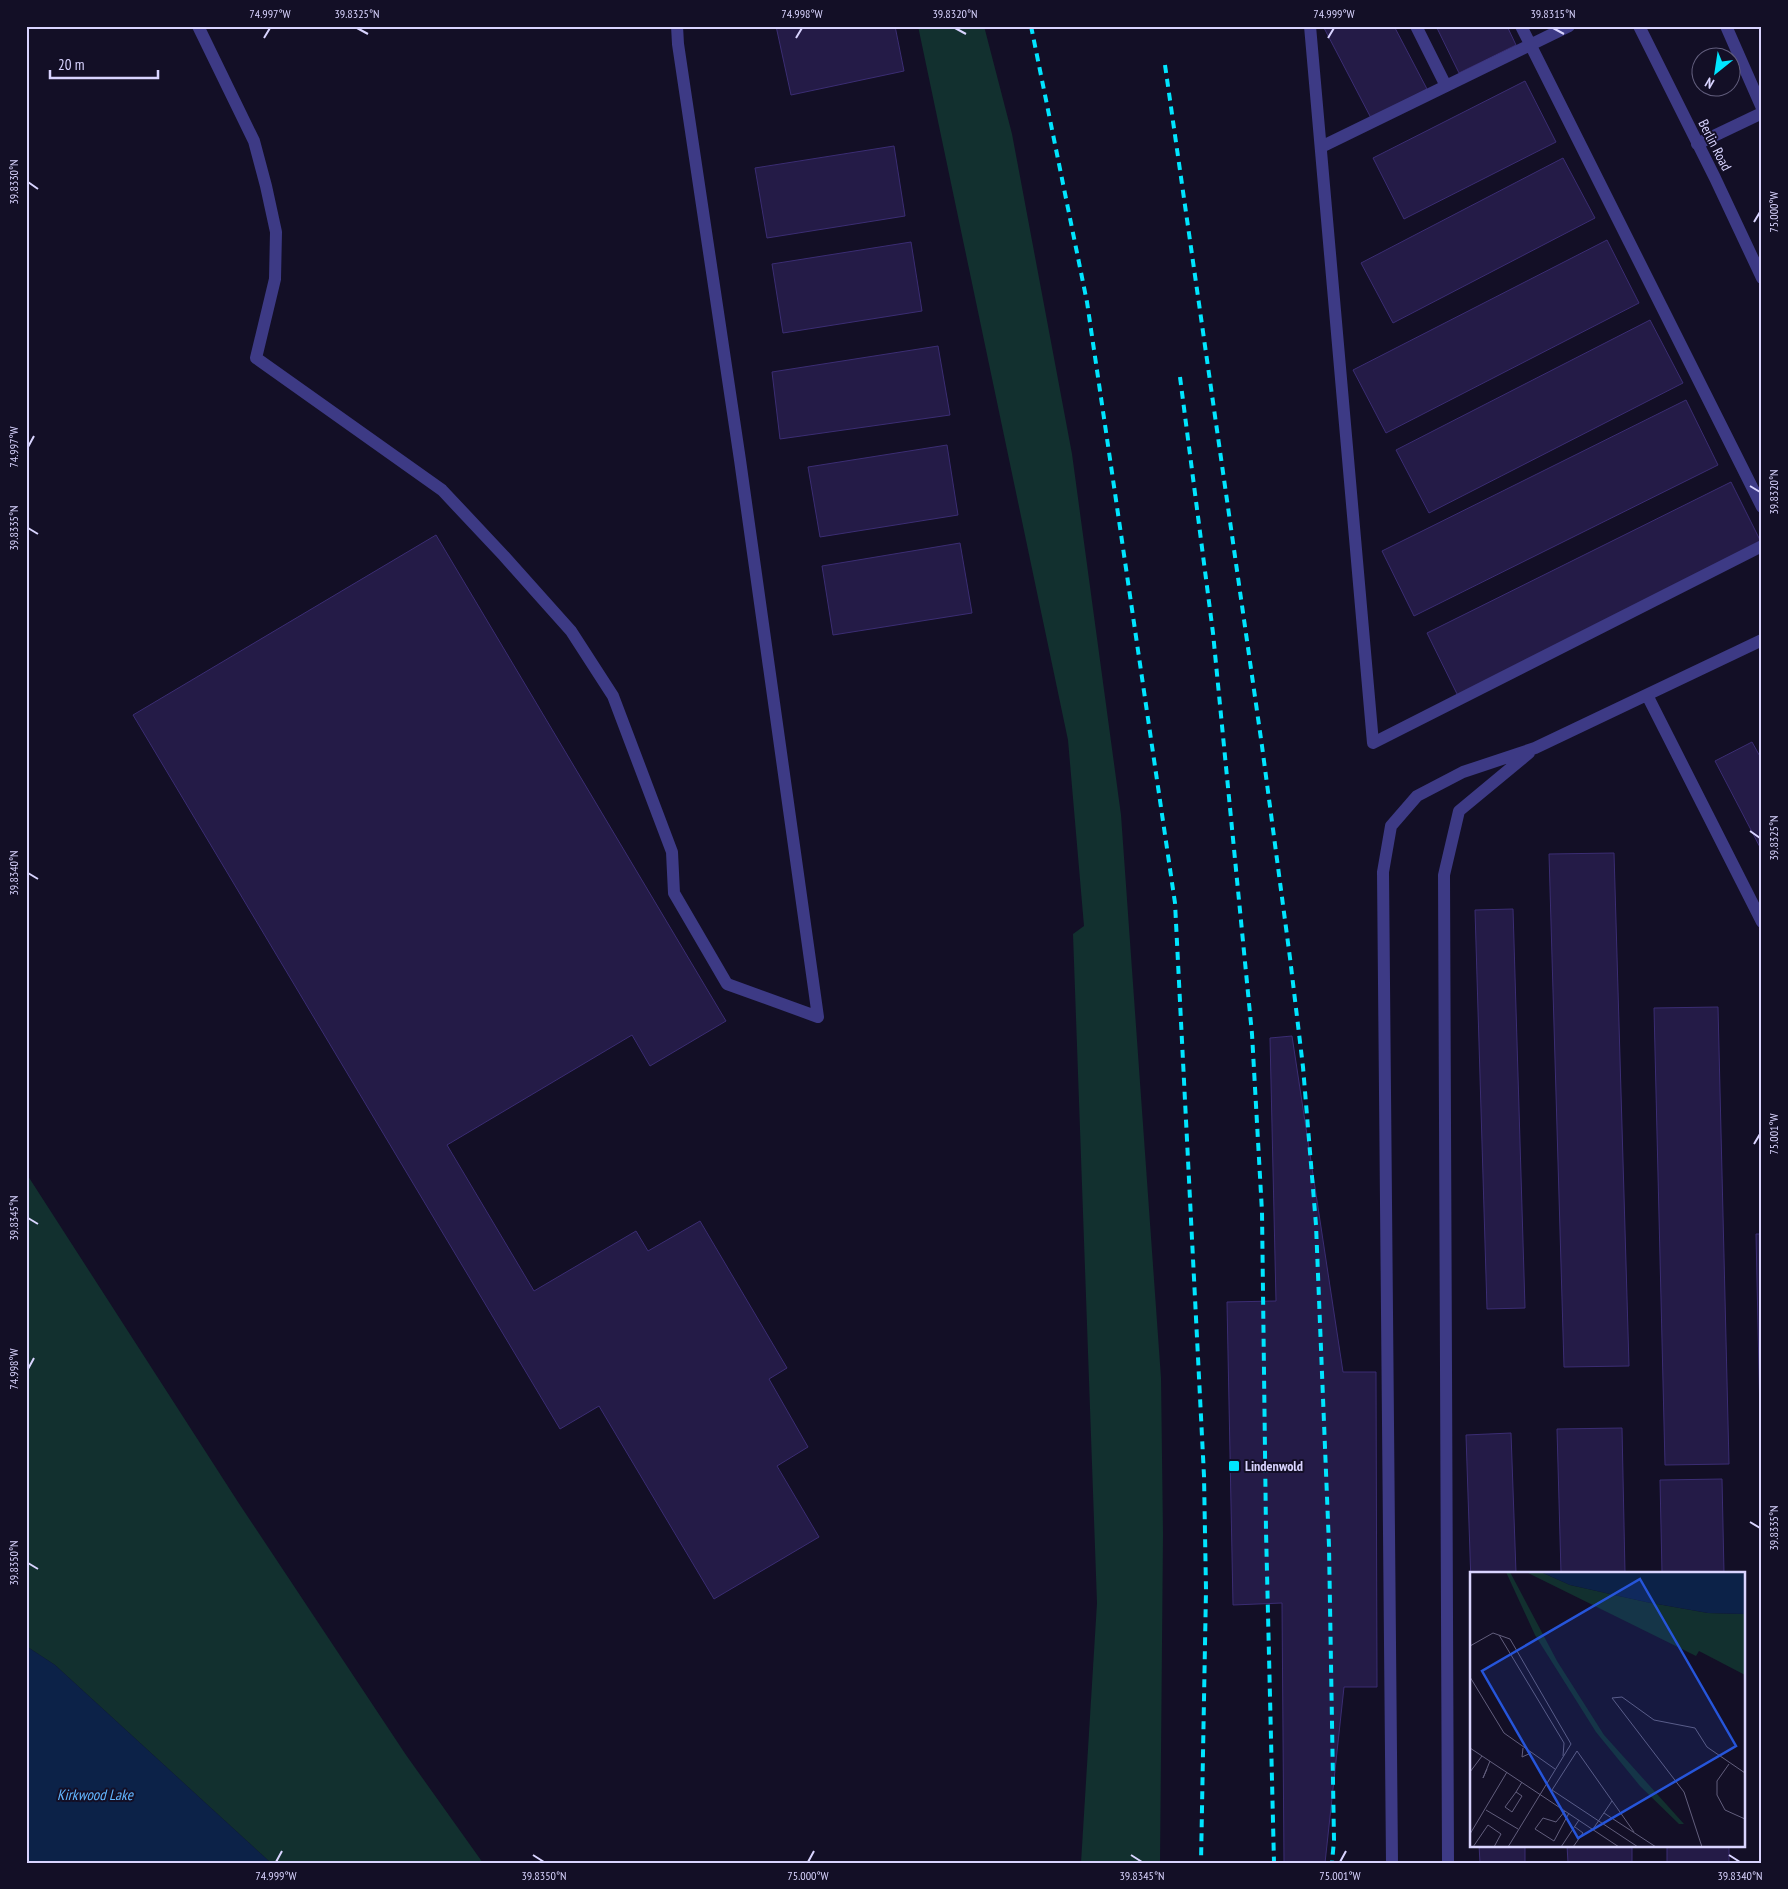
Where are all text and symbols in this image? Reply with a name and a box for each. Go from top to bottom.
text: 74.997°W [249,6,291,21]
text: 39.8325°N [334,6,380,21]
text: 74.998°W [781,6,823,21]
text: 39.8320°N [932,6,978,21]
text: 74.999°W [1313,6,1355,21]
text: 39.8315°N [1530,6,1576,21]
scale bar [50,48,158,80]
north arrow [1690,48,1740,98]
text: 20 m [58,55,84,74]
text: N [1702,74,1717,93]
street label: Berlin Road [1694,116,1736,174]
text: 39.8330°N [6,159,21,205]
text: 75.000°W [1766,191,1781,233]
text: 74.997°W [6,426,21,468]
text: 39.8320°N [1766,469,1781,515]
text: 39.8335°N [6,505,21,551]
text: 39.8325°N [1766,815,1781,861]
text: 39.8340°N [6,850,21,896]
text: 75.001°W [1766,1113,1781,1155]
text: 39.8345°N [6,1195,21,1241]
text: 74.998°W [6,1348,21,1390]
place label: Lindenwold [1245,1457,1303,1475]
marker: Lindenwold [1227,1459,1241,1473]
text: 39.8335°N [1766,1505,1781,1551]
text: 39.8350°N [6,1540,21,1586]
inset map [1470,1572,1746,1846]
water label: Kirkwood Lake [57,1785,134,1804]
text: 74.999°W [255,1868,297,1883]
text: 39.8350°N [521,1868,567,1883]
text: 75.000°W [787,1868,829,1883]
text: 39.8345°N [1119,1868,1165,1883]
text: 75.001°W [1319,1868,1361,1883]
text: 39.8340°N [1717,1868,1763,1883]

